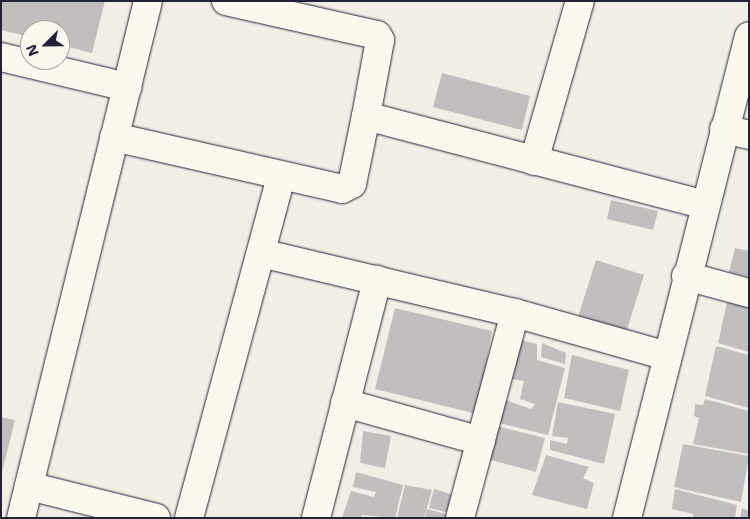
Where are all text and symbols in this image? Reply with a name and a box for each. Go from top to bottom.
north arrow [20,20,70,70]
text: N [22,42,43,59]

